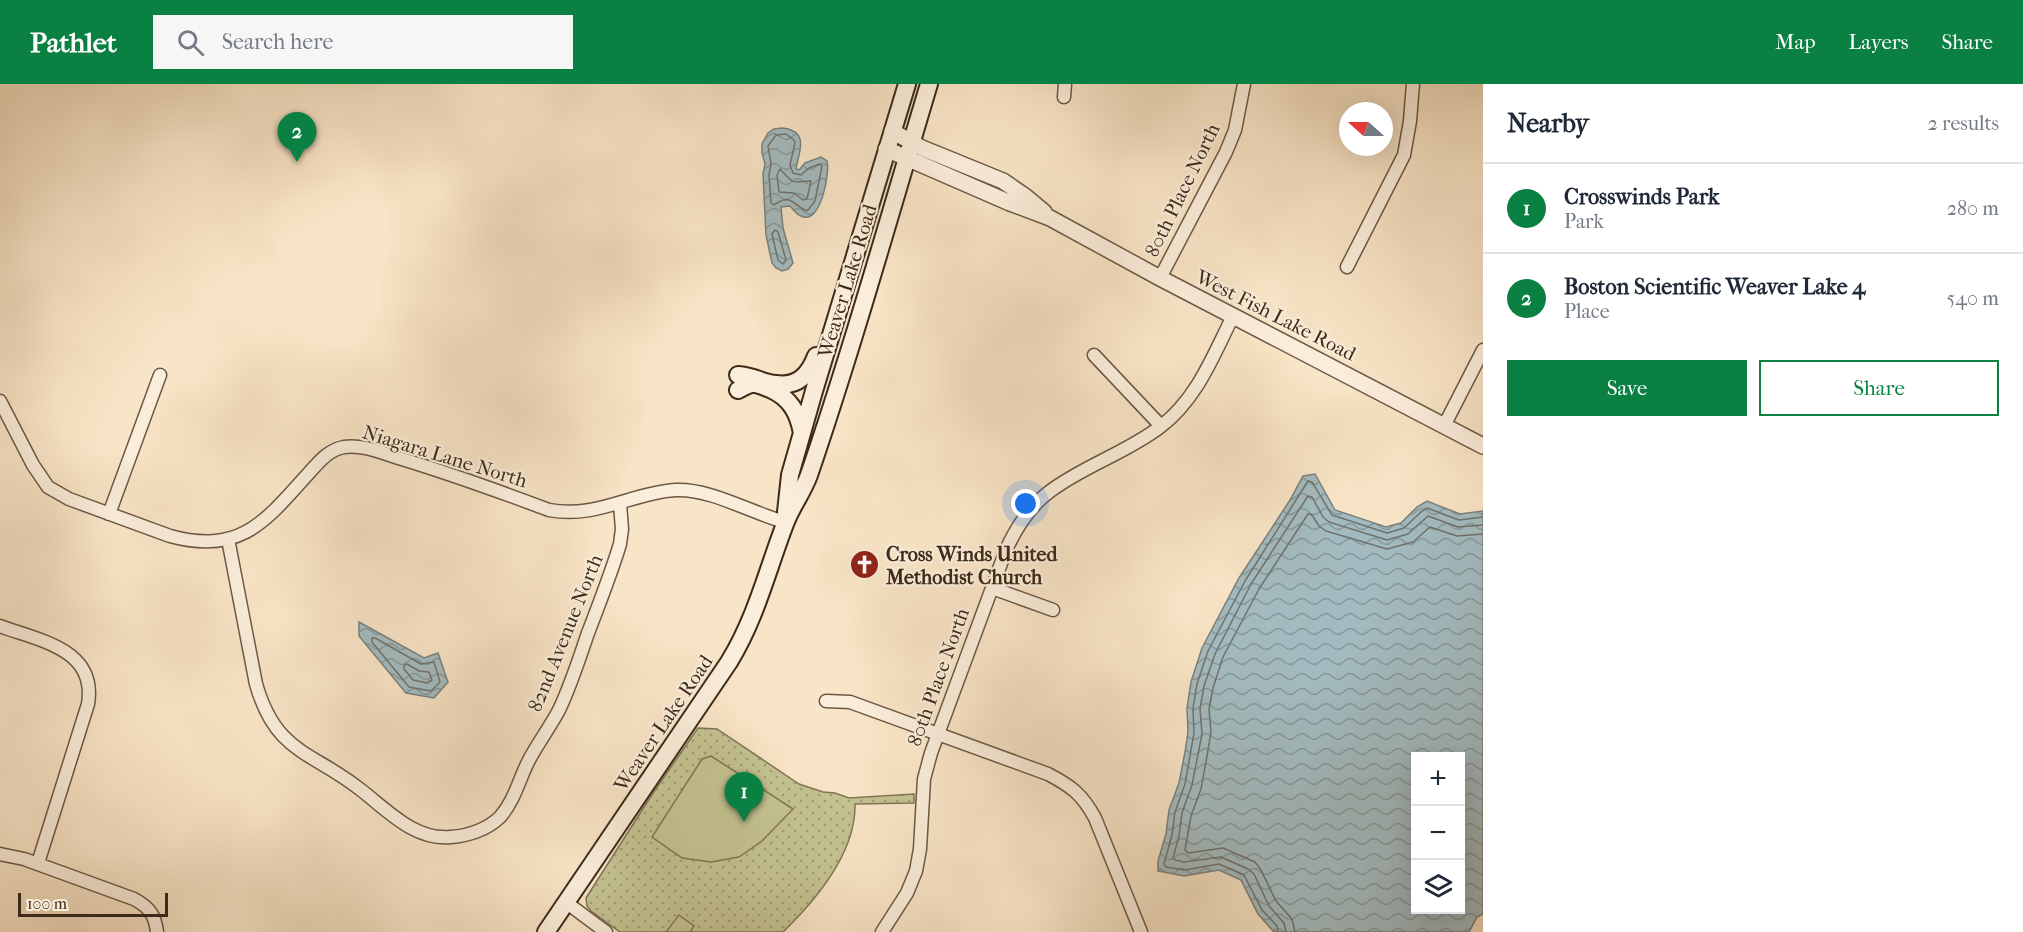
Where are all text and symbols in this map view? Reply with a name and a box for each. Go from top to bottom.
search box [153,15,573,69]
text: Pathlet [30,26,117,59]
icon: search [174,26,207,59]
text: Search here [222,29,333,55]
text: Map [1775,30,1816,54]
text: Layers [1849,30,1908,54]
text: Share [1941,30,1993,54]
north arrow [1339,102,1393,156]
text: Nearby [1507,108,1589,139]
pin: 2 [278,112,316,162]
text: 2 results [1928,112,1999,135]
street label: 80th Place North [1140,119,1225,261]
text: Crosswinds Park [1564,184,1719,210]
text: 1 [1523,197,1530,220]
text: 280 m [1947,197,1999,220]
street label: Weaver Lake Road [813,200,882,362]
text: Park [1564,210,1604,233]
street label: West Fish Lake Road [1191,265,1361,366]
text: Boston Scientific Weaver Lake 4 [1564,274,1865,300]
text: 2 [1521,287,1532,310]
text: 540 m [1947,287,1999,310]
text: Place [1564,300,1610,323]
button: Save [1507,360,1747,416]
button: Share [1759,360,1999,416]
street label: Niagara Lane North [360,420,531,493]
your location [1011,489,1040,518]
place label: Cross Winds United Methodist Church [885,543,1058,589]
church icon: Cross Winds United Methodist Church [849,549,881,581]
street label: 82nd Avenue North [523,550,608,715]
street label: 80th Place North [903,604,974,749]
street label: Weaver Lake Road [609,650,718,797]
map controls [1411,752,1465,914]
button: + [1411,752,1465,806]
pin: 1 [724,772,764,822]
button: − [1411,806,1465,860]
button: layers [1411,860,1465,914]
scale bar [18,890,168,918]
text: 100 m [27,894,67,913]

